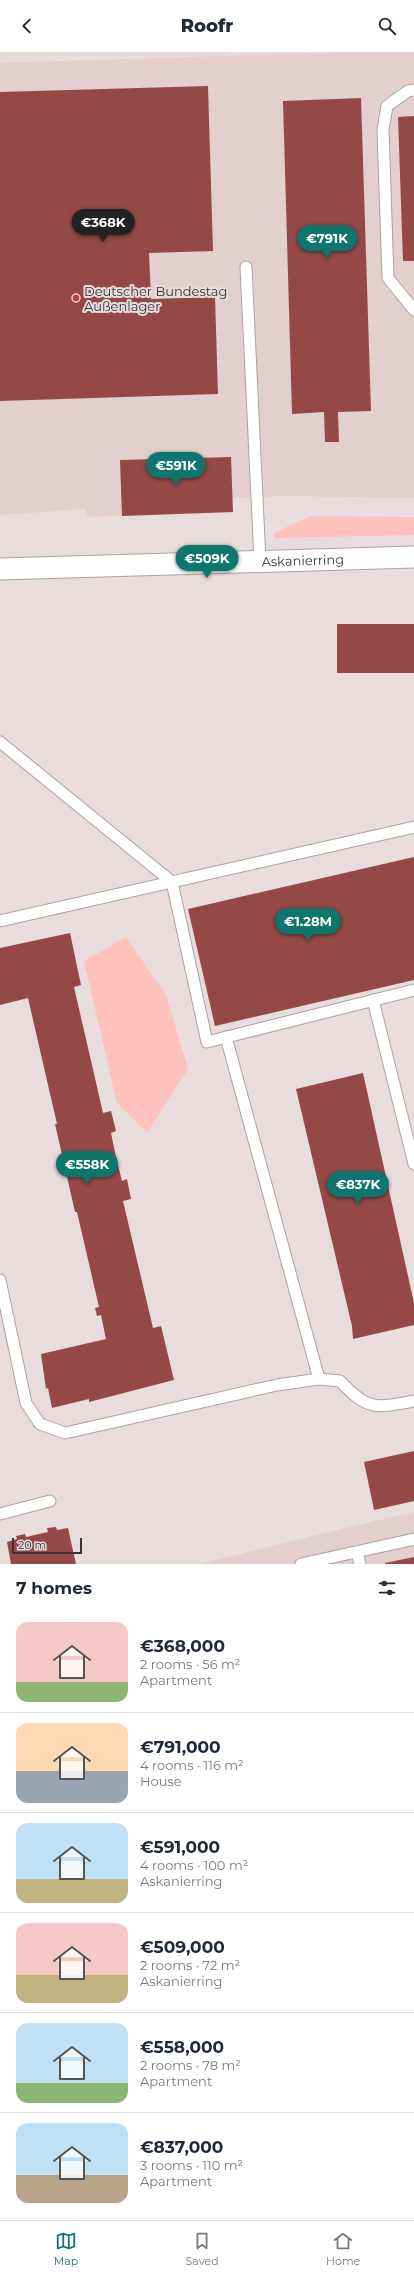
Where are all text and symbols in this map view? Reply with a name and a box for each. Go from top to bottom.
icon: back [16,15,38,37]
text: Roofr [181,15,233,37]
icon: search [376,15,398,37]
pin: €368K [75,209,131,243]
text: €368K [81,214,125,230]
pin: €791K [299,225,355,259]
text: €791K [306,230,348,246]
place label: Deutscher Bundestag Außenlager [84,283,227,314]
marker: Deutscher Bundestag Außenlager [71,293,81,303]
pin: €591K [148,452,204,486]
text: €591K [155,457,197,473]
pin: €509K [179,545,235,579]
text: €509K [185,550,229,566]
street label: Askanierring [261,551,344,569]
pin: €1.28M [275,908,341,942]
text: €1.28M [284,913,332,929]
pin: €558K [59,1151,115,1185]
text: €558K [65,1156,109,1172]
pin: €837K [330,1171,386,1205]
text: €837K [336,1176,380,1192]
scale bar [12,1536,82,1555]
text: 20 m [18,1538,46,1552]
icon: filters [376,1577,398,1599]
text: 7 homes [16,1578,92,1598]
text: €368,000 [140,1636,225,1656]
icon: home [48,1638,96,1686]
text: 2 rooms · 56 m² [140,1656,240,1672]
text: Apartment [140,1672,212,1688]
text: €791,000 [140,1737,221,1757]
icon: home [48,1739,96,1787]
text: 4 rooms · 116 m² [140,1757,244,1773]
text: House [140,1773,182,1789]
text: €591,000 [140,1837,220,1857]
icon: home [48,1839,96,1887]
text: 4 rooms · 100 m² [140,1857,248,1873]
text: Askanierring [140,1873,222,1889]
text: €509,000 [140,1937,225,1957]
icon: home [48,1939,96,1987]
text: 2 rooms · 72 m² [140,1957,240,1973]
text: Askanierring [140,1973,222,1989]
text: €558,000 [140,2037,224,2057]
icon: home [48,2039,96,2087]
text: 2 rooms · 78 m² [140,2057,241,2073]
text: Apartment [140,2073,212,2089]
text: €837,000 [140,2137,223,2157]
icon: home [48,2139,96,2187]
text: 3 rooms · 110 m² [140,2157,243,2173]
text: Apartment [140,2173,212,2189]
tab: Map [54,2230,78,2268]
tab: Saved [186,2230,219,2268]
tab: Home [326,2230,360,2268]

